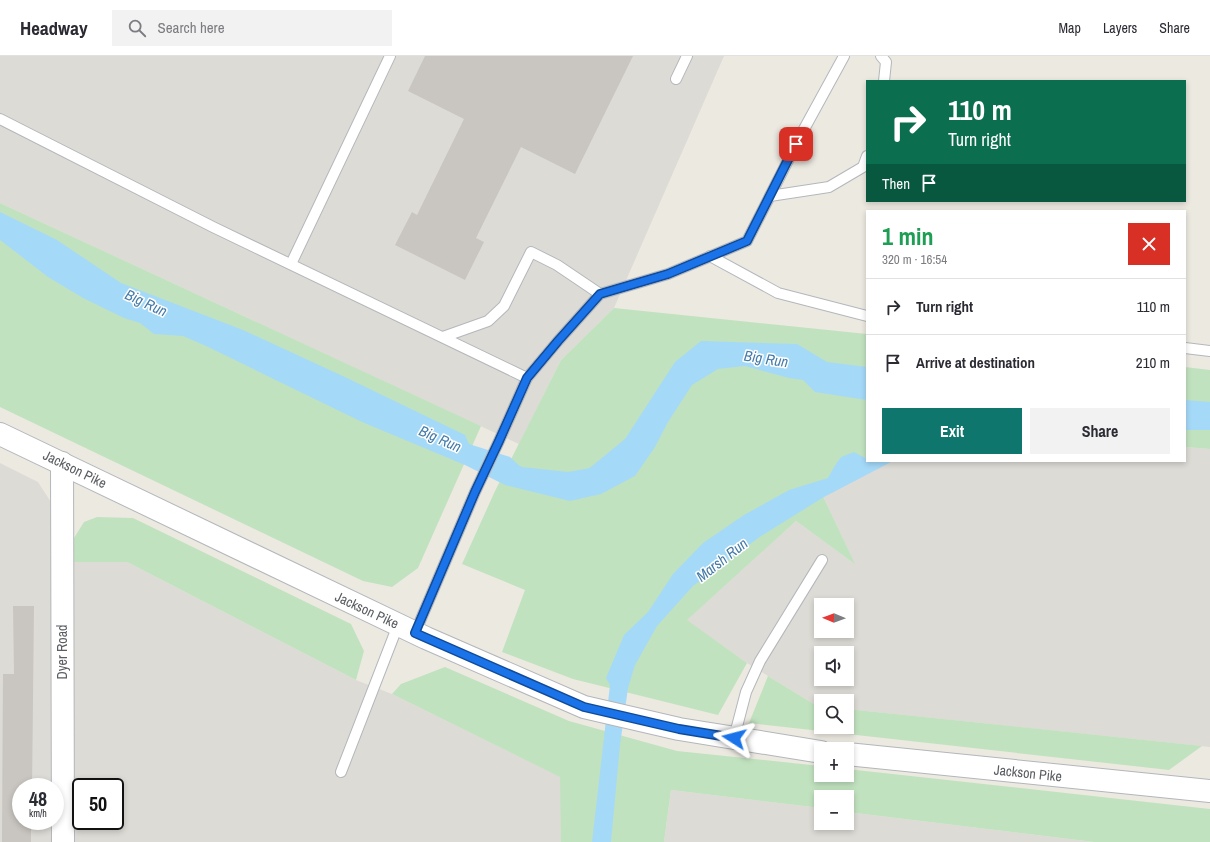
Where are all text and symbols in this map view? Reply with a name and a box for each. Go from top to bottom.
search box [112,10,392,46]
text: Headway [20,15,88,41]
icon: search [126,17,148,39]
text: Search here [158,17,225,38]
text: Map [1059,19,1081,37]
text: Layers [1103,19,1137,37]
text: Share [1159,19,1190,37]
text: 110 m [948,91,1012,129]
icon: right [882,96,934,148]
pin [779,127,813,161]
text: Turn right [948,127,1011,152]
icon: arrive [785,133,807,155]
icon: arrive [918,172,940,194]
text: Then [882,173,910,194]
text: 1 min [882,220,933,252]
button: close [1128,223,1170,265]
text: 320 m · 16:54 [882,251,947,268]
water label: Big Run [122,284,171,322]
icon: right [882,296,904,318]
text: Turn right [916,296,973,317]
text: 110 m [1137,296,1170,317]
water label: Big Run [742,345,790,372]
icon: arrive [882,352,904,374]
text: Arrive at destination [916,352,1035,373]
text: 210 m [1136,352,1170,373]
button: Exit [882,408,1022,454]
button: Share [1030,408,1170,454]
water label: Big Run [416,420,465,457]
street label: Jackson Pike [40,446,110,492]
water label: Marsh Run [692,533,752,586]
street label: Jackson Pike [332,587,402,633]
north arrow [814,598,854,638]
map controls [814,598,854,830]
street label: Dyer Road [53,625,71,679]
button: sound [814,646,854,686]
button: search [814,694,854,734]
position arrow [713,717,755,759]
button: + [814,742,854,782]
street label: Jackson Pike [993,760,1063,786]
speed limit sign: 50 [72,778,124,830]
text: 48 [29,785,47,812]
button: − [814,790,854,830]
text: km/h [29,807,47,820]

